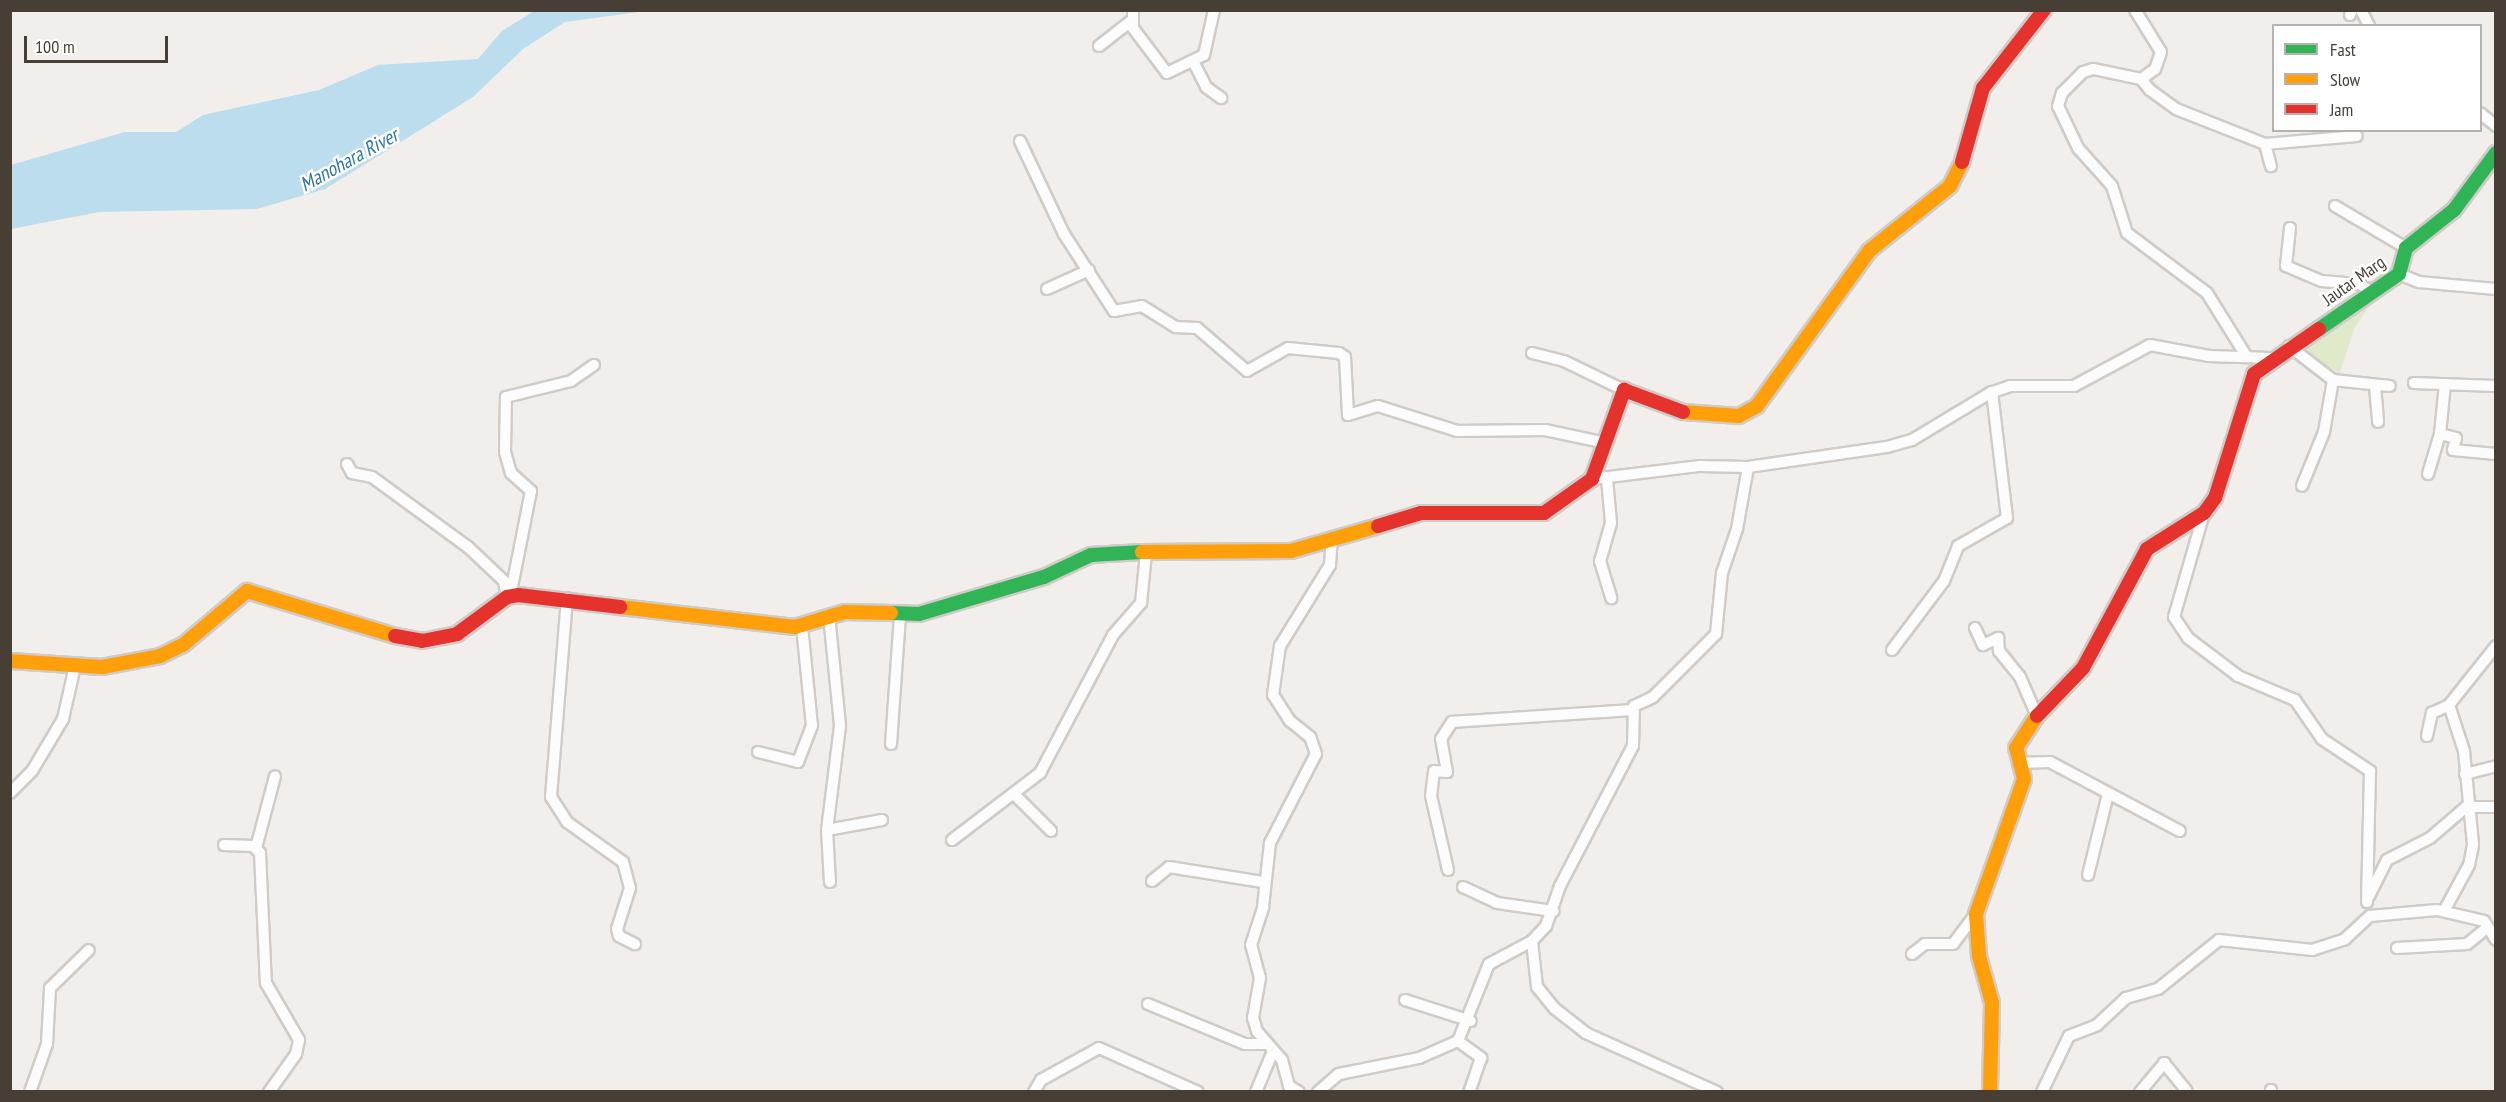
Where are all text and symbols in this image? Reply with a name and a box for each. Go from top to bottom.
scale bar [27,24,171,62]
legend [2272,24,2482,132]
text: 100 m [35,35,75,58]
text: Fast [2330,38,2356,61]
text: Slow [2330,68,2360,91]
text: Jam [2330,98,2353,121]
water label: Manohara River [296,123,402,197]
street label: Jautar Marg [2318,252,2390,310]

